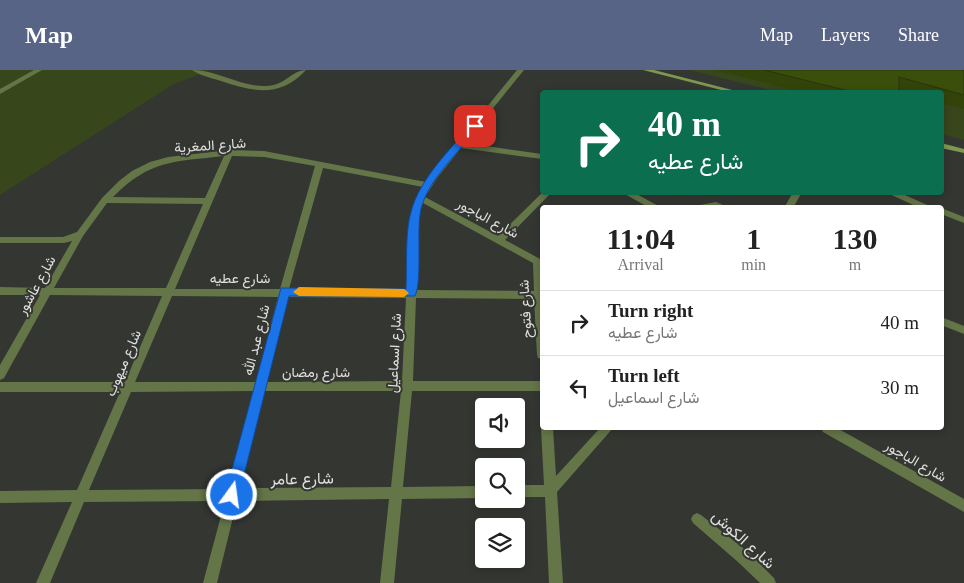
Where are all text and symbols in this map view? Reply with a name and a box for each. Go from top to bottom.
text: Map [25,22,73,48]
text: Map [760,25,793,45]
text: Layers [821,25,870,45]
text: Share [898,25,939,45]
pin [454,105,496,147]
text: 40 m [648,105,721,144]
icon: right [565,110,630,175]
icon: arrive [461,112,489,140]
street label: شارع المغرية [174,136,247,158]
text: شارع عطيه [648,149,743,174]
street label: شارع الباجور [452,195,521,244]
text: 11:04 [606,222,675,255]
text: 1 [746,222,761,255]
text: 130 [833,222,878,255]
street label: شارع عاشور [14,253,61,319]
text: Arrival [618,256,664,273]
text: min [741,256,766,273]
text: m [849,256,861,273]
street label: شارع عطيه [210,271,270,289]
street label: شارع فتوح [516,279,538,339]
text: Turn right [608,300,693,321]
street label: شارع عبد الله [239,303,275,378]
icon: right [565,309,593,337]
text: 40 m [880,312,919,333]
street label: شارع اسماعيل [385,313,407,393]
text: شارع عطيه [608,324,677,341]
street label: شارع ميهوب [103,328,147,400]
street label: شارع رمضان [282,365,350,383]
text: Turn left [608,365,680,386]
icon: left [565,374,593,402]
text: 30 m [880,377,919,398]
text: شارع اسماعيل [608,389,699,406]
map controls [475,398,525,568]
button: sound [475,398,525,448]
street label: شارع الباجور [880,437,949,487]
button: search [475,458,525,508]
position arrow [205,468,257,520]
street label: شارع عامر [269,469,334,491]
street label: شارع الكوش [707,507,779,574]
button: layers [475,518,525,568]

